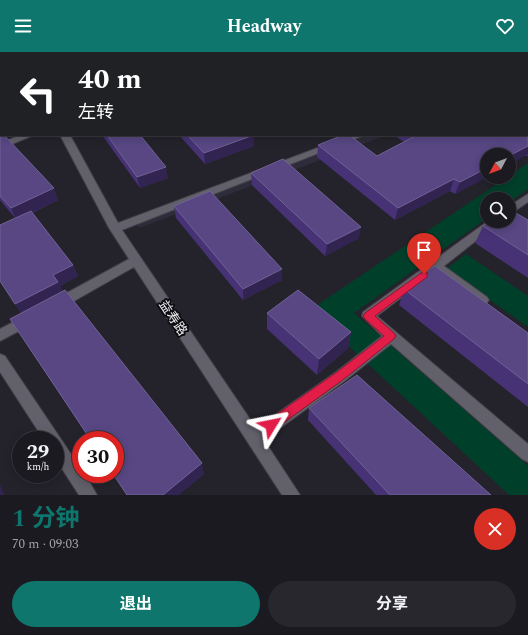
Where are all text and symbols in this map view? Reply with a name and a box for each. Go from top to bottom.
text: Headway [227,13,301,40]
icon: menu [12,15,34,37]
icon: heart [494,15,516,37]
text: 40 m [78,58,142,101]
icon: left [12,68,64,120]
text: 左转 [78,99,114,126]
north arrow [480,148,516,184]
map controls [480,148,516,228]
button: search [480,192,516,228]
pin [407,233,441,274]
icon: arrive [413,239,435,261]
street label: 益寿路 [154,296,192,340]
position arrow [250,404,292,446]
speed limit sign: 30 [72,431,124,483]
text: 29 [27,437,49,467]
text: km/h [27,459,49,475]
text: 1 分钟 [12,501,79,537]
button: close [474,508,516,550]
text: 70 m · 09:03 [12,534,78,554]
button: 退出 [12,581,260,627]
button: 分享 [268,581,516,627]

